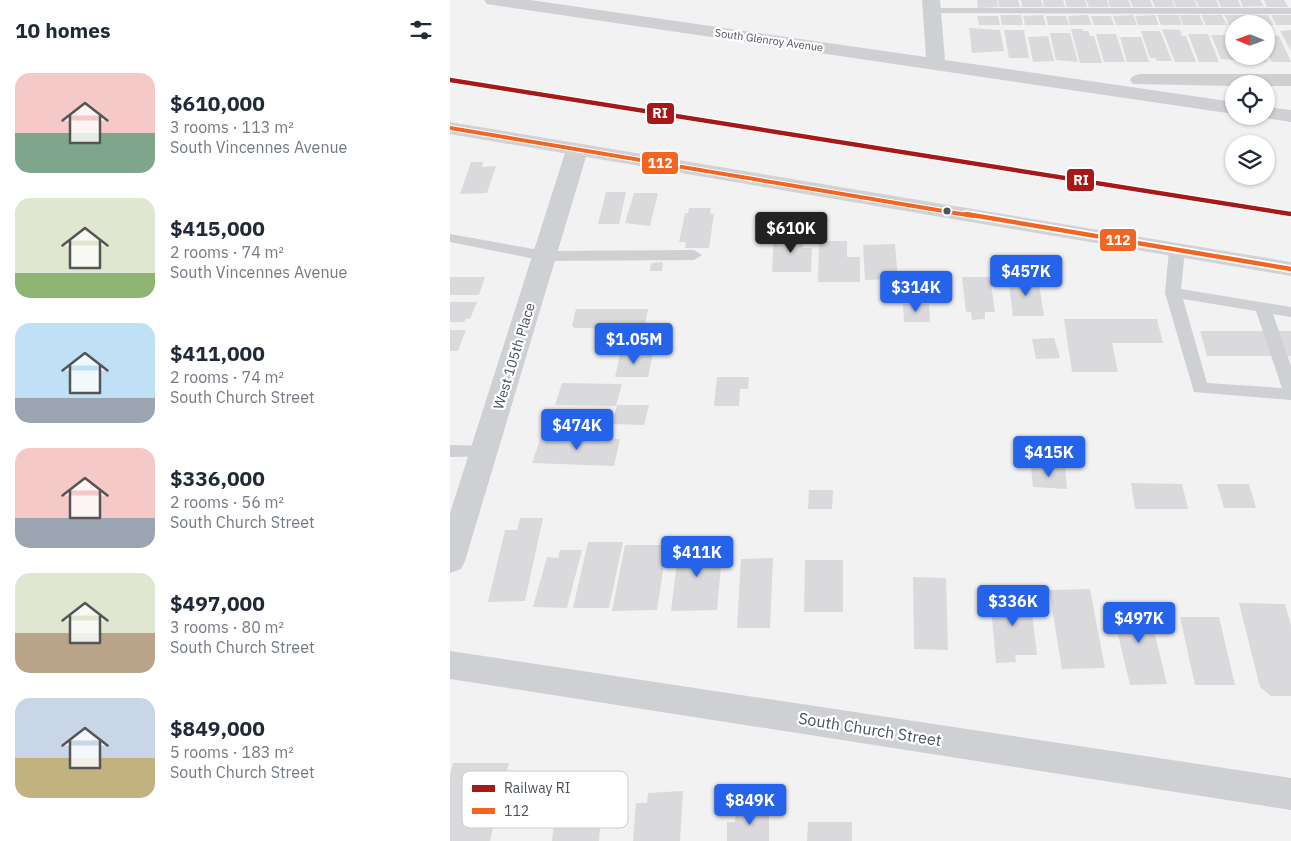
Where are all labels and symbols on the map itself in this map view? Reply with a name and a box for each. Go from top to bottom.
north arrow [1225,15,1275,65]
street label: South Glenroy Avenue [714,25,824,55]
line badge: RI [646,102,675,125]
text: RI [652,104,668,122]
line badge: 112 [641,151,679,175]
text: 112 [647,154,673,172]
line badge: RI [1066,168,1095,192]
text: RI [1073,171,1089,189]
unlabelled marker [942,206,952,216]
pin: $610K [756,212,826,254]
line badge: 112 [1099,228,1137,252]
text: 112 [1105,231,1131,249]
pin: $457K [991,254,1061,297]
pin: $314K [881,270,951,313]
street label: West 105th Place [489,300,539,412]
pin: $1.05M [593,322,675,365]
pin: $474K [542,408,612,451]
pin: $415K [1014,436,1084,478]
pin: $411K [662,536,732,578]
pin: $336K [978,584,1048,627]
pin: $497K [1104,602,1174,644]
street label: South Church Street [797,708,943,750]
legend [462,771,628,828]
text: Railway RI [504,779,570,797]
pin: $849K [715,784,785,826]
text: 112 [504,802,529,820]

